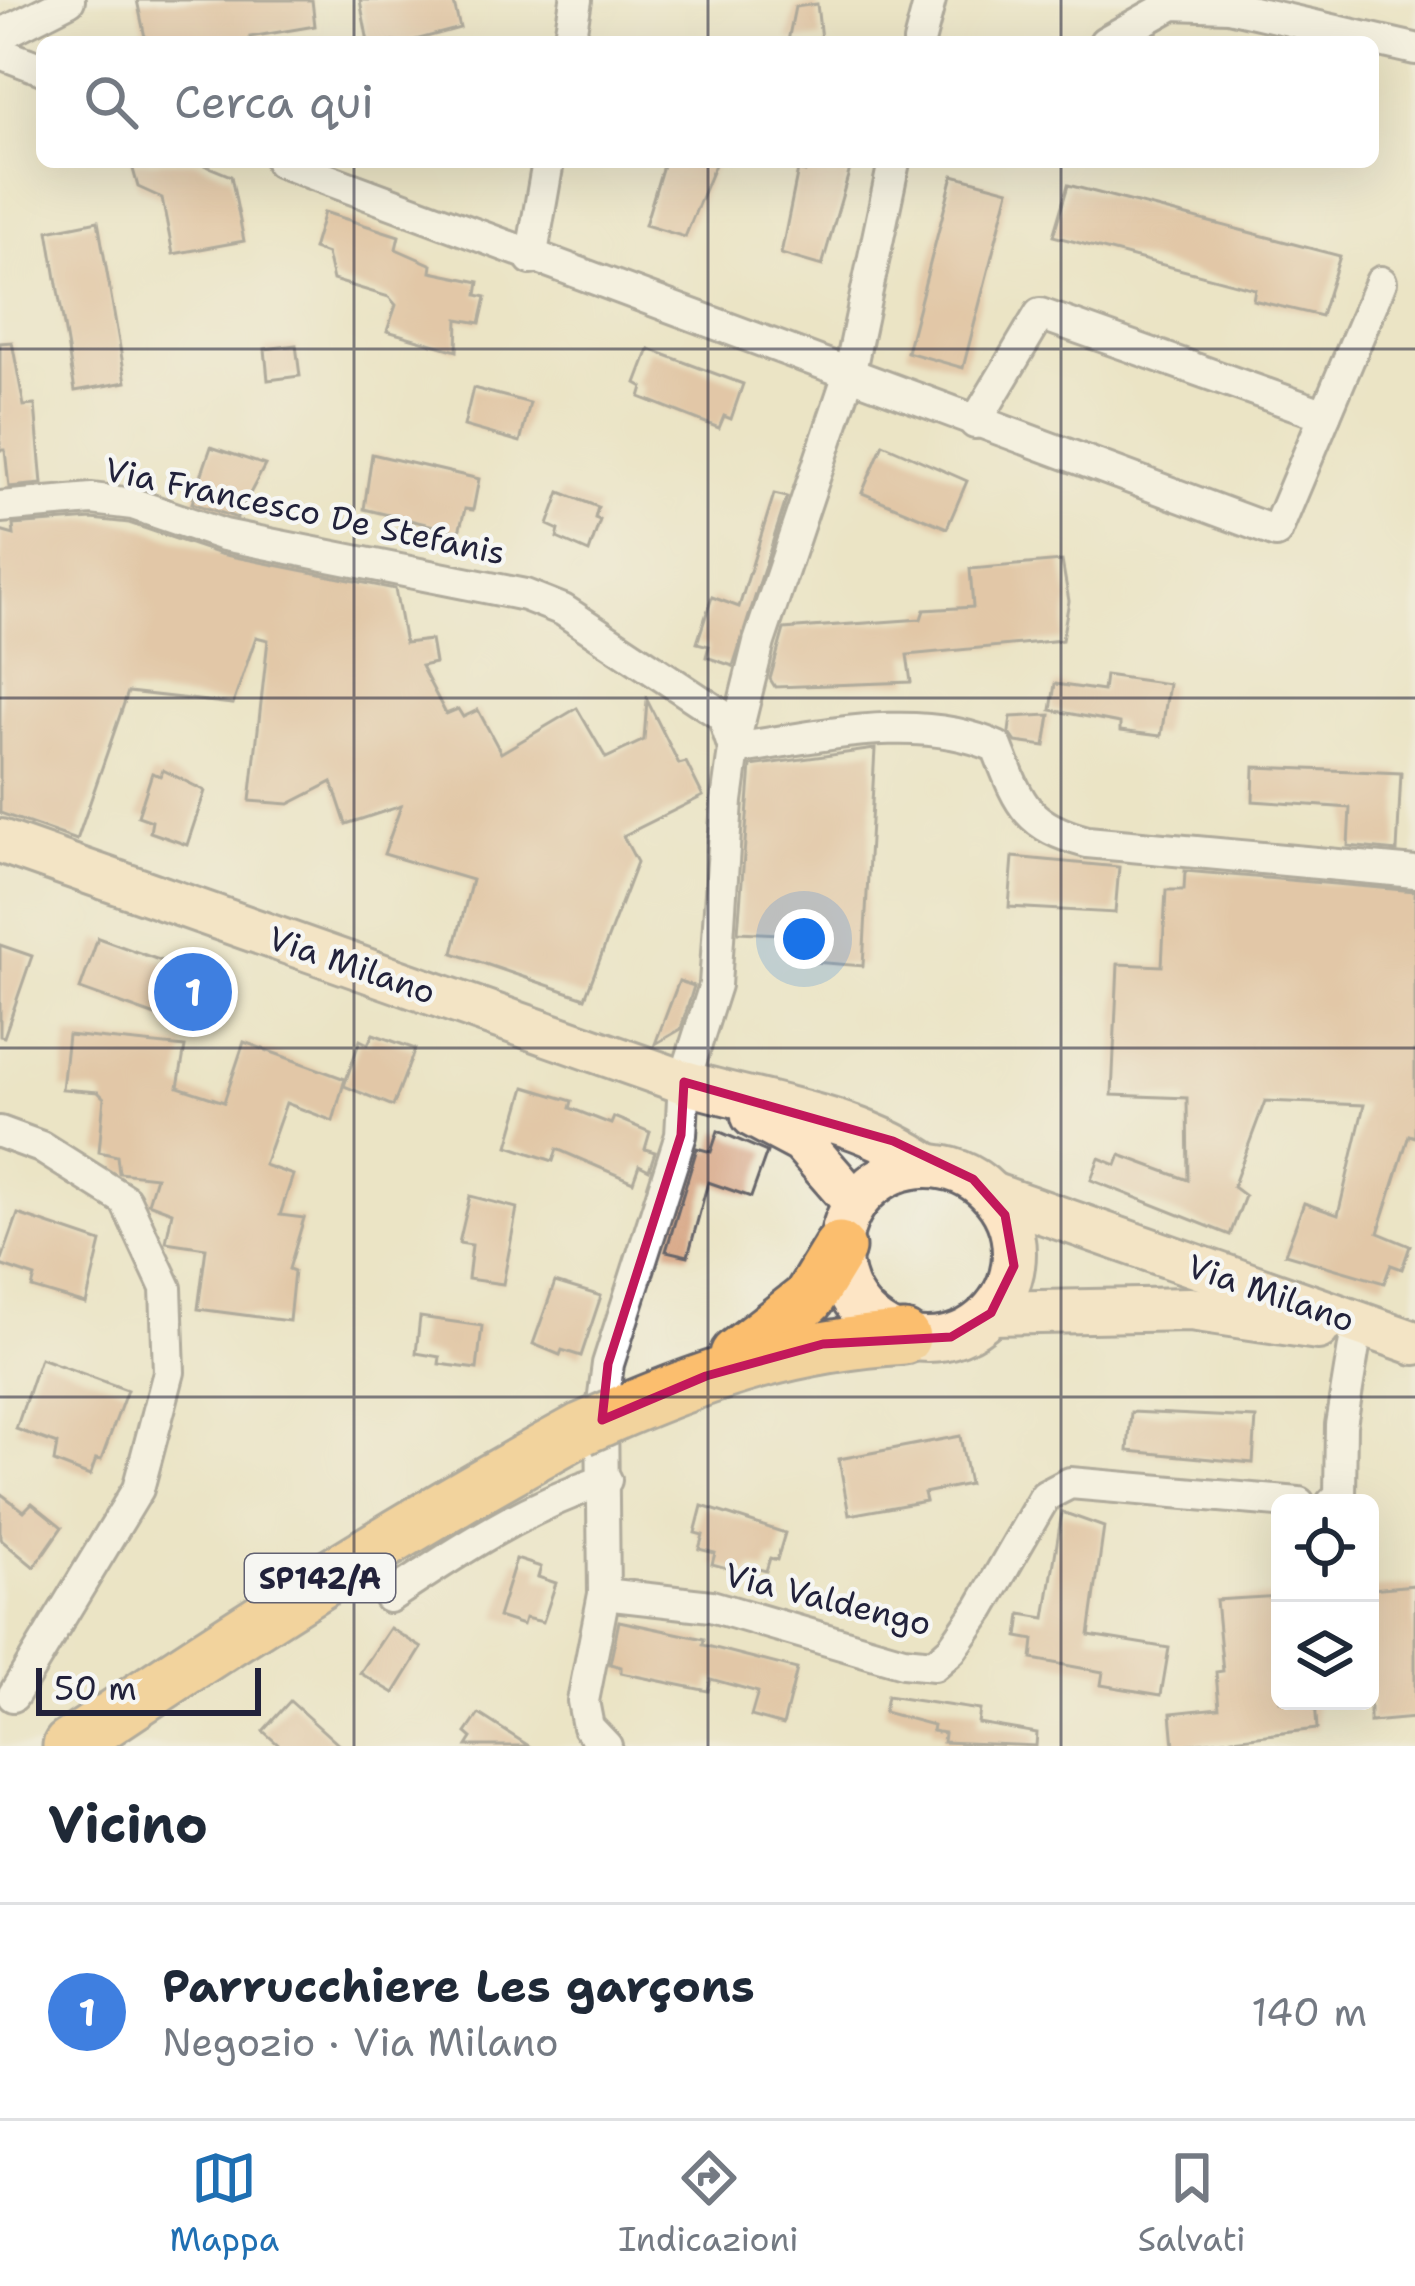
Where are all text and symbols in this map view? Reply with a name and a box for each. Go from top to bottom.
search box [36,36,1379,168]
icon: search [78,69,144,135]
text: Cerca qui [174,72,374,132]
street label: Via Francesco De Stefanis [101,447,509,575]
your location [774,909,834,969]
street label: Via Milano [262,915,442,1015]
pin: 1 [154,947,232,1037]
street label: Via Milano [1181,1243,1361,1343]
map controls [1271,1494,1379,1710]
button: locate [1271,1494,1379,1602]
street label: Via Valdengo [720,1552,936,1646]
road number: SP142/A [245,1554,395,1602]
button: layers [1271,1602,1379,1710]
scale bar [36,1662,261,1715]
text: 50 m [54,1666,137,1711]
text: Vicino [48,1790,208,1858]
text: Parrucchiere Les garçons [162,1956,755,2016]
text: 1 [78,1986,96,2038]
text: 140 m [1251,1986,1367,2038]
text: Negozio · Via Milano [162,2016,559,2068]
tab: Mappa [169,2145,279,2262]
tab: Indicazioni [618,2145,799,2262]
tab: Salvati [1138,2145,1246,2262]

